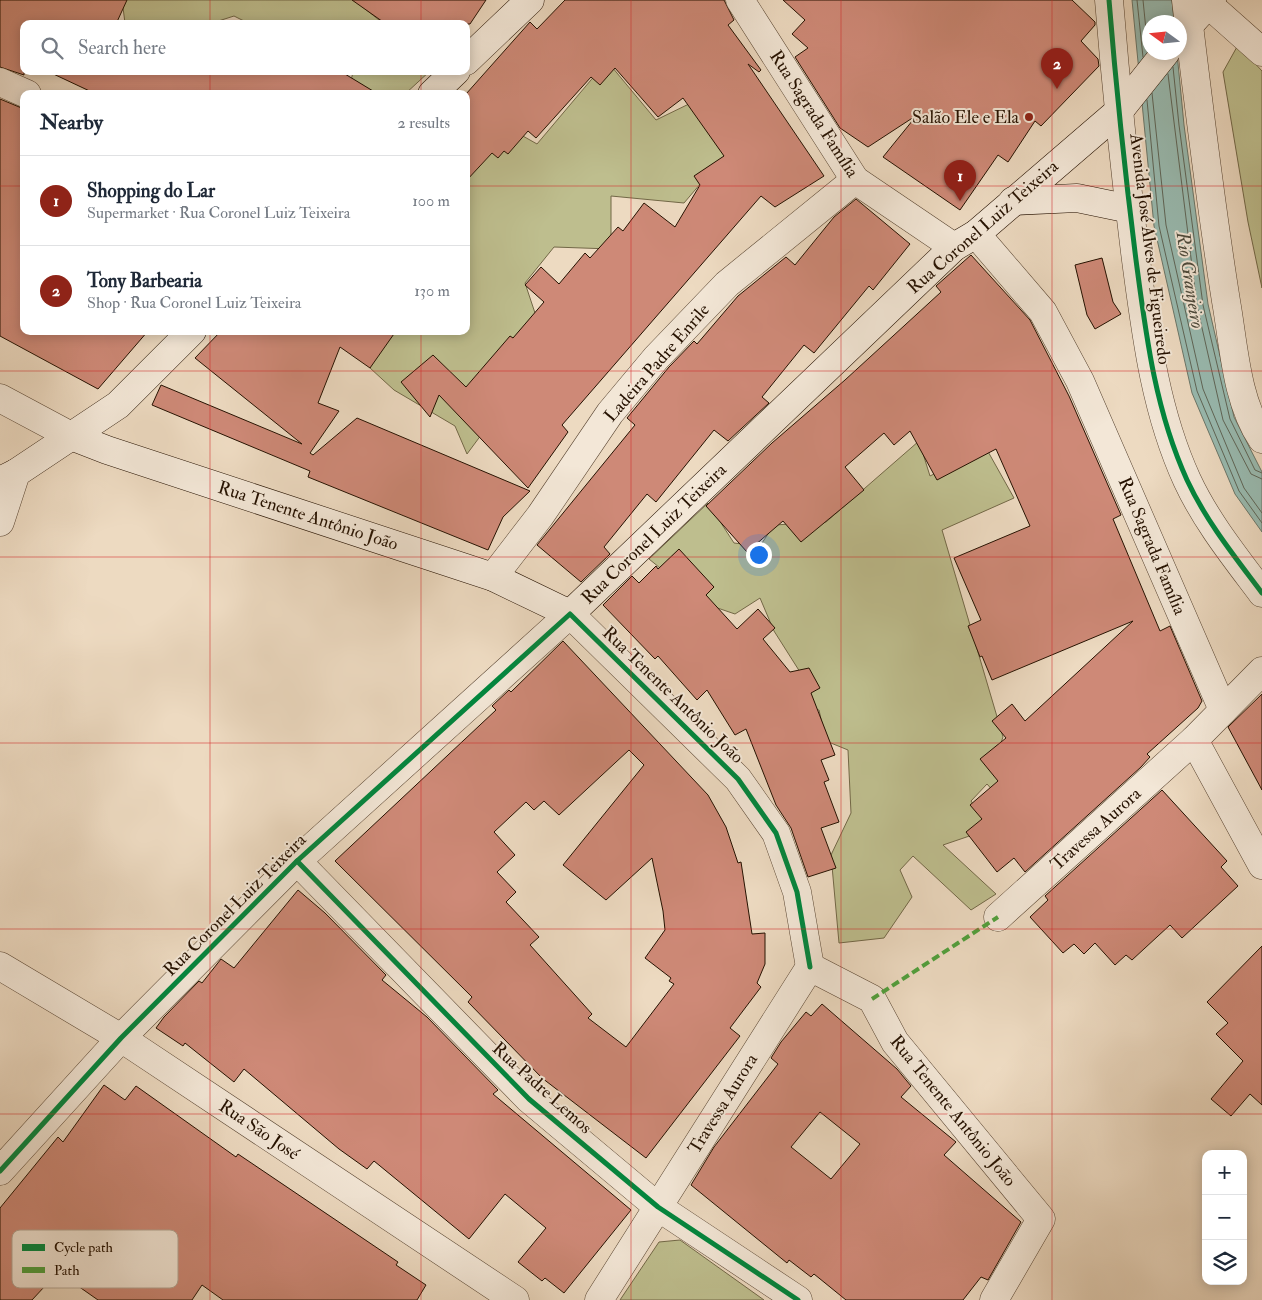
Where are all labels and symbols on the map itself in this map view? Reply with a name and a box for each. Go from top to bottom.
north arrow [1142,15,1187,60]
street label: Rua Sagrada Família [764,46,864,183]
pin: 2 [1041,48,1073,89]
place label: Salão Ele e Ela [912,106,1020,129]
marker: Salão Ele e Ela [1023,111,1035,123]
street label: Avenida José Alves de Figueiredo [1124,131,1176,366]
street label: Rua Coronel Luiz Teixeira [903,155,1064,299]
pin: 1 [944,160,976,201]
water label: Rio Granjeiro [1170,229,1210,330]
street label: Ladeira Padre Enrile [599,299,715,427]
street label: Rua Coronel Luiz Teixeira [577,458,732,609]
street label: Rua Sagrada Família [1113,474,1192,619]
street label: Rua Tenente Antônio João [215,476,401,556]
your location [746,542,772,568]
street label: Rua Tenente Antônio João [597,621,749,769]
street label: Travessa Aurora [1046,782,1146,876]
street label: Rua Coronel Luiz Teixeira [159,828,312,981]
street label: Rua Tenente Antônio João [885,1031,1021,1192]
street label: Rua Padre Lemos [487,1037,597,1139]
street label: Travessa Aurora [683,1049,763,1158]
street label: Rua São José [214,1095,304,1166]
legend [12,1230,178,1288]
text: Cycle path [54,1239,114,1257]
text: Path [54,1262,80,1279]

